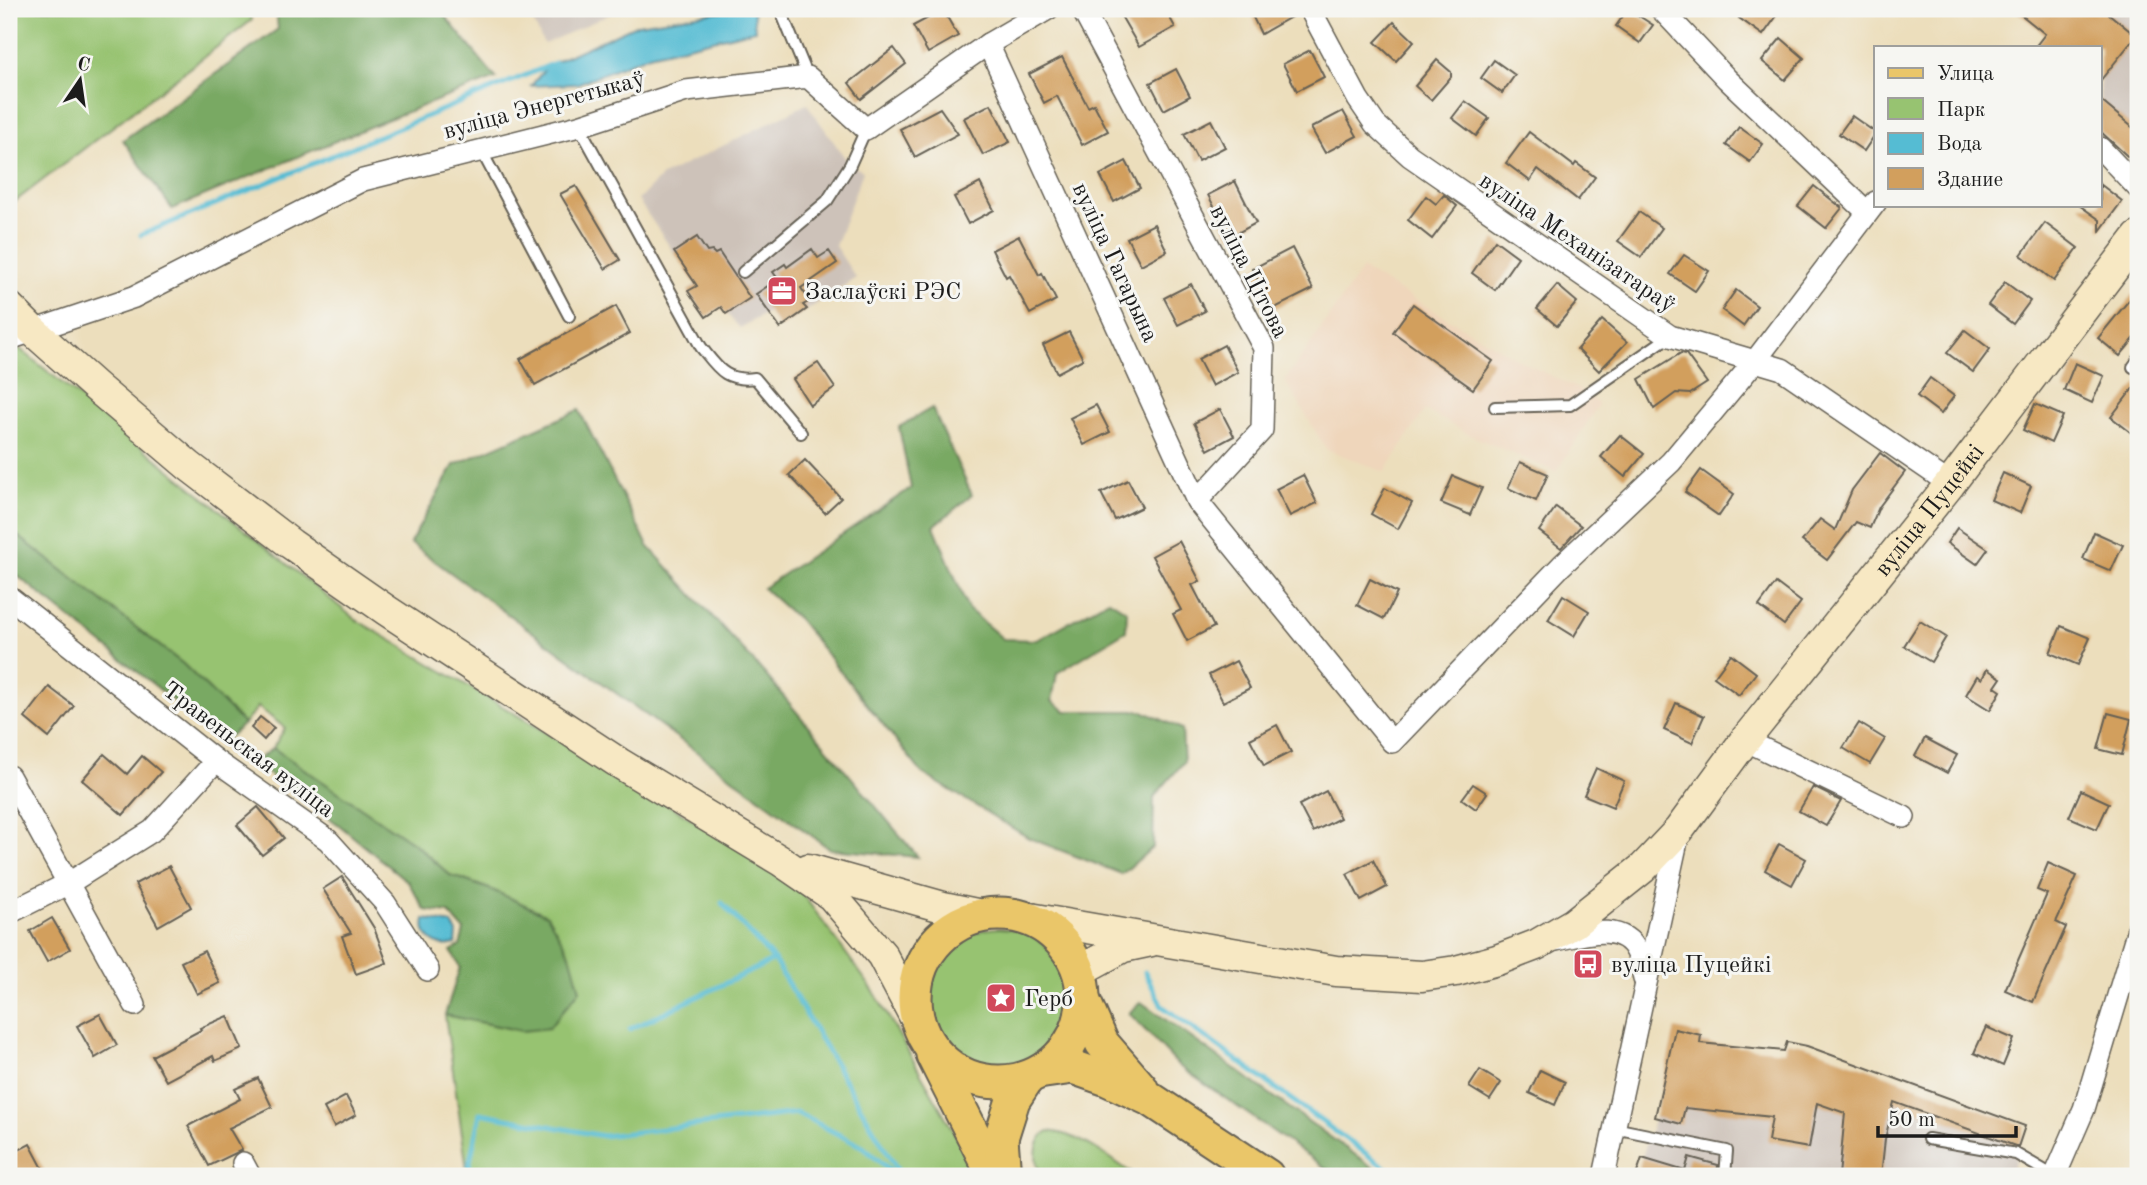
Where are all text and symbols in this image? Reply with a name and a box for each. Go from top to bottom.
north arrow [46,46,116,116]
legend [1874,46,2102,206]
text: С [75,55,92,77]
text: Улица [1937,64,1994,85]
street label: вуліца Энергетыкаў [441,67,648,144]
text: Парк [1937,100,1986,121]
text: Вода [1937,134,1982,155]
street label: вуліца Механізатараў [1475,169,1679,318]
text: Здание [1937,170,2003,191]
street label: вуліца Гагарына [1067,179,1162,346]
street label: вуліца Цітова [1204,202,1292,342]
office icon: Заслаўскі РЭС [765,274,799,308]
place label: Заслаўскі РЭС [805,281,961,305]
street label: вуліца Пуцейкі [1871,441,1990,581]
street label: Травеньская вуліца [157,678,338,823]
bus stop icon: вуліца Пуцейкі [1571,947,1605,981]
place label: вуліца Пуцейкі [1611,954,1771,978]
place icon: Герб [984,981,1018,1015]
place label: Герб [1024,988,1073,1012]
scale bar [1878,1094,2016,1138]
text: 50 m [1888,1110,1935,1131]

